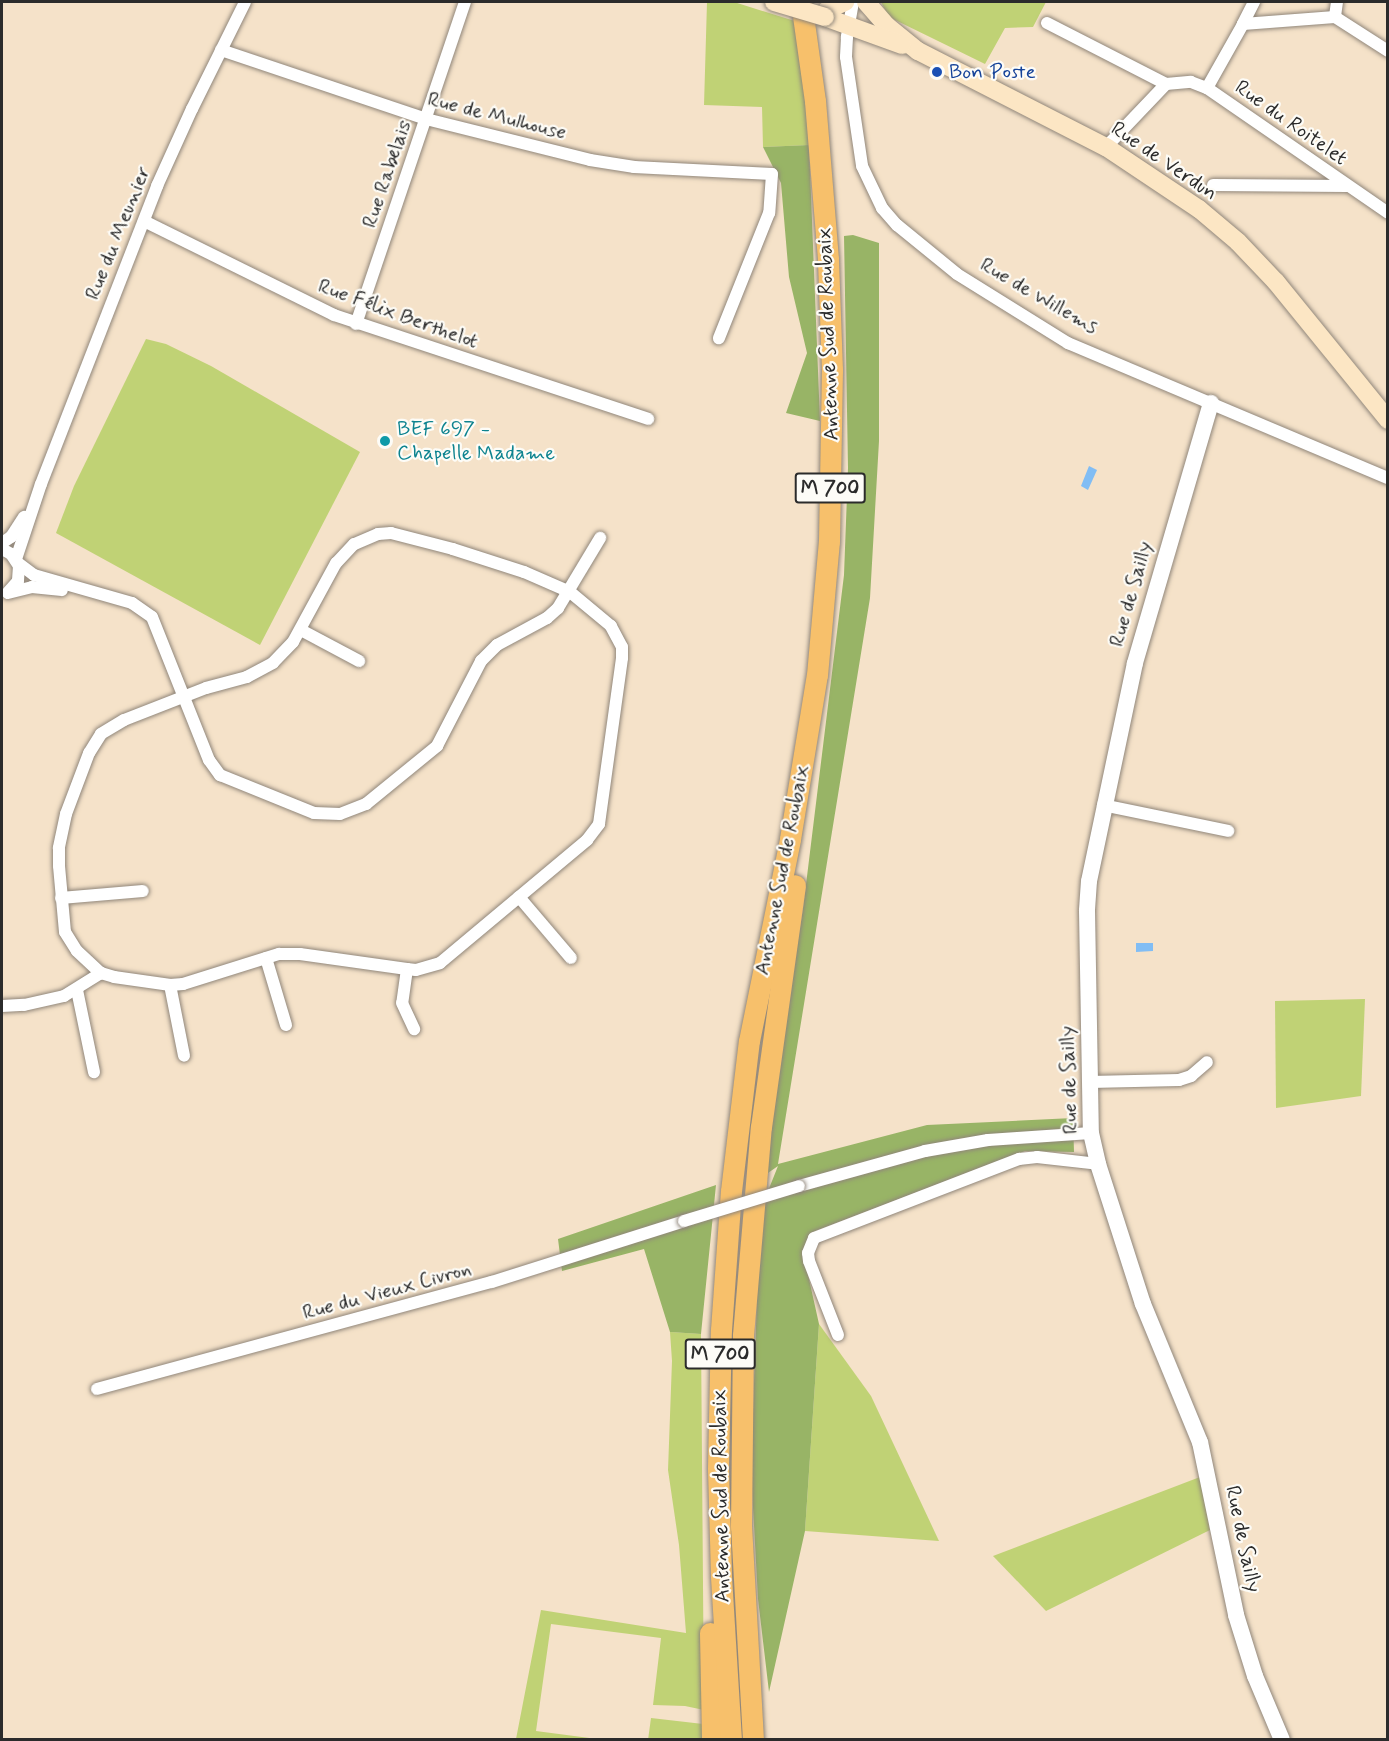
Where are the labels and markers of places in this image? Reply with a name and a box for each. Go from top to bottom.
place label: Bon Poste [949,59,1033,85]
marker: Bon Poste [930,65,944,79]
place label: BEF 697 - Chapelle Madame [397,416,560,466]
marker: BEF 697 - Chapelle Madame [378,434,392,448]

